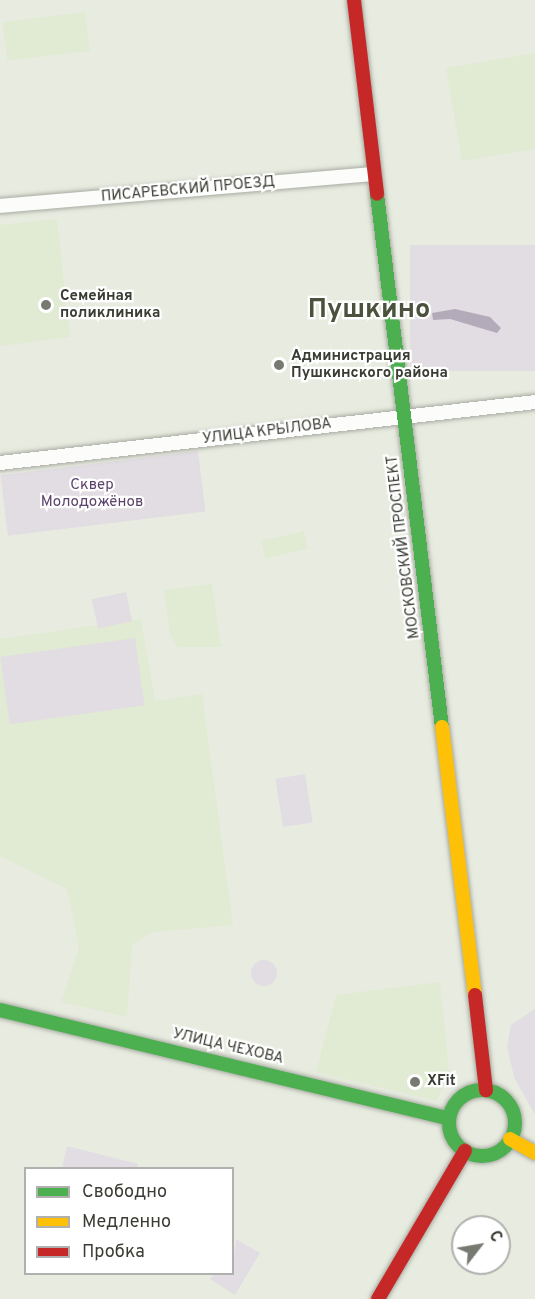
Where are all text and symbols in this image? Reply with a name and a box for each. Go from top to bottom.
street label: ПИСАРЕВСКИЙ ПРОЕЗД [100,173,276,207]
place label: Семейная поликлиника [60,287,160,322]
district label: Пушкино [308,295,430,327]
marker: Семейная поликлиника [37,296,55,314]
place label: Администрация Пушкинского района [291,347,448,382]
marker: Администрация Пушкинского района [272,358,286,372]
street label: УЛИЦА КРЫЛОВА [201,415,333,449]
street label: МОСКОВСКИЙ ПРОСПЕКТ [384,454,424,640]
park label: Сквер Молодожёнов [41,476,143,511]
street label: УЛИЦА ЧЕХОВА [171,1025,285,1069]
place label: XFit [427,1073,456,1091]
marker: XFit [408,1075,422,1089]
legend [24,1167,234,1275]
text: Свободно [82,1181,167,1204]
text: Медленно [82,1211,171,1234]
north arrow [451,1215,511,1275]
text: С [484,1227,506,1246]
text: Пробка [82,1241,145,1264]

